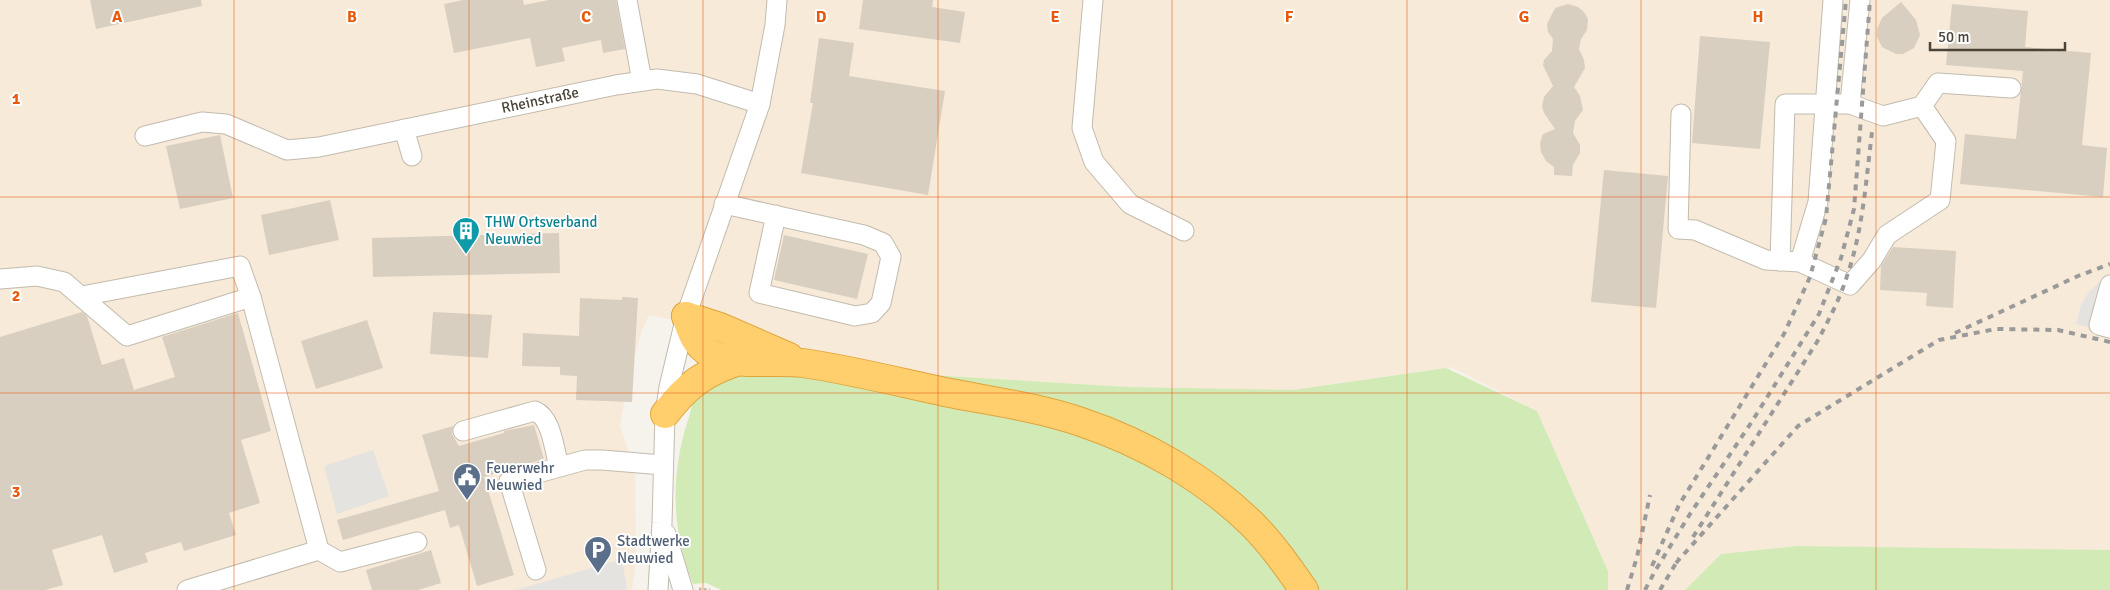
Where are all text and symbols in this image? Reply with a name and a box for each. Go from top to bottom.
text: A [112,7,123,27]
text: B [347,7,357,27]
text: C [581,7,591,27]
text: D [816,7,827,27]
text: E [1050,7,1060,27]
text: F [1285,7,1294,27]
text: G [1519,7,1529,27]
text: H [1753,7,1763,27]
scale bar [1930,20,2065,52]
text: 50 m [1938,28,1969,46]
street label: Rheinstraße [500,83,580,117]
text: 1 [12,89,21,109]
place label: THW Ortsverband Neuwied [485,213,597,248]
building icon: THW Ortsverband Neuwied [451,216,481,255]
text: 2 [12,286,20,306]
place label: Feuerwehr Neuwied [486,459,555,494]
public building icon: Feuerwehr Neuwied [452,462,482,501]
text: 3 [12,482,20,502]
place label: Stadtwerke Neuwied [617,532,690,567]
parking icon: Stadtwerke Neuwied [583,535,613,574]

